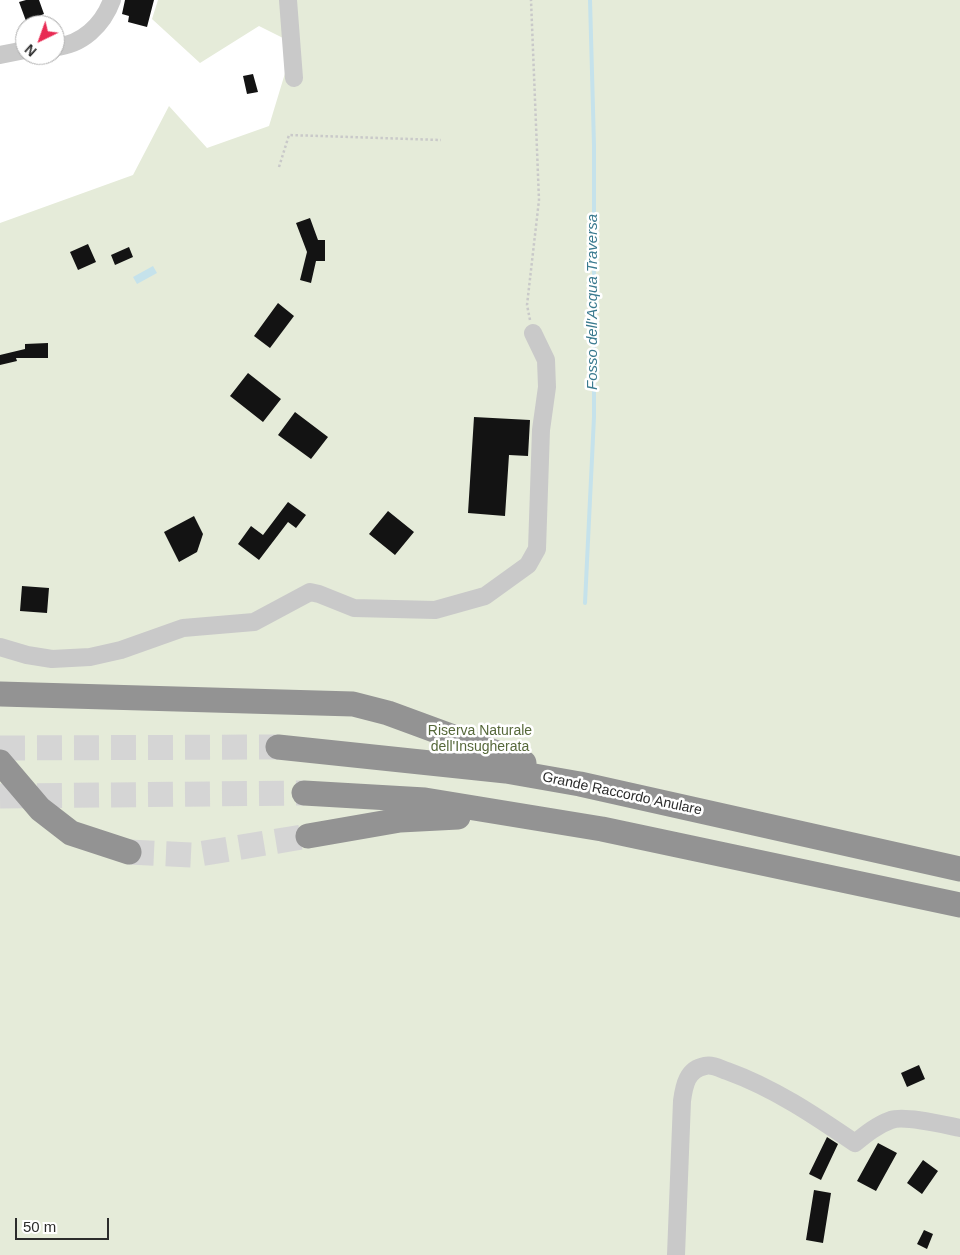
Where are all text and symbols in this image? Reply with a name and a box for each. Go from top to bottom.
north arrow [15,15,65,65]
text: N [22,41,40,60]
water label: Fosso dell'Acqua Traversa [584,214,602,390]
park label: Riserva Naturale dell'Insugherata [428,723,532,756]
street label: Grande Raccordo Anulare [541,769,703,819]
scale bar [18,1208,111,1240]
text: 50 m [23,1218,56,1235]

